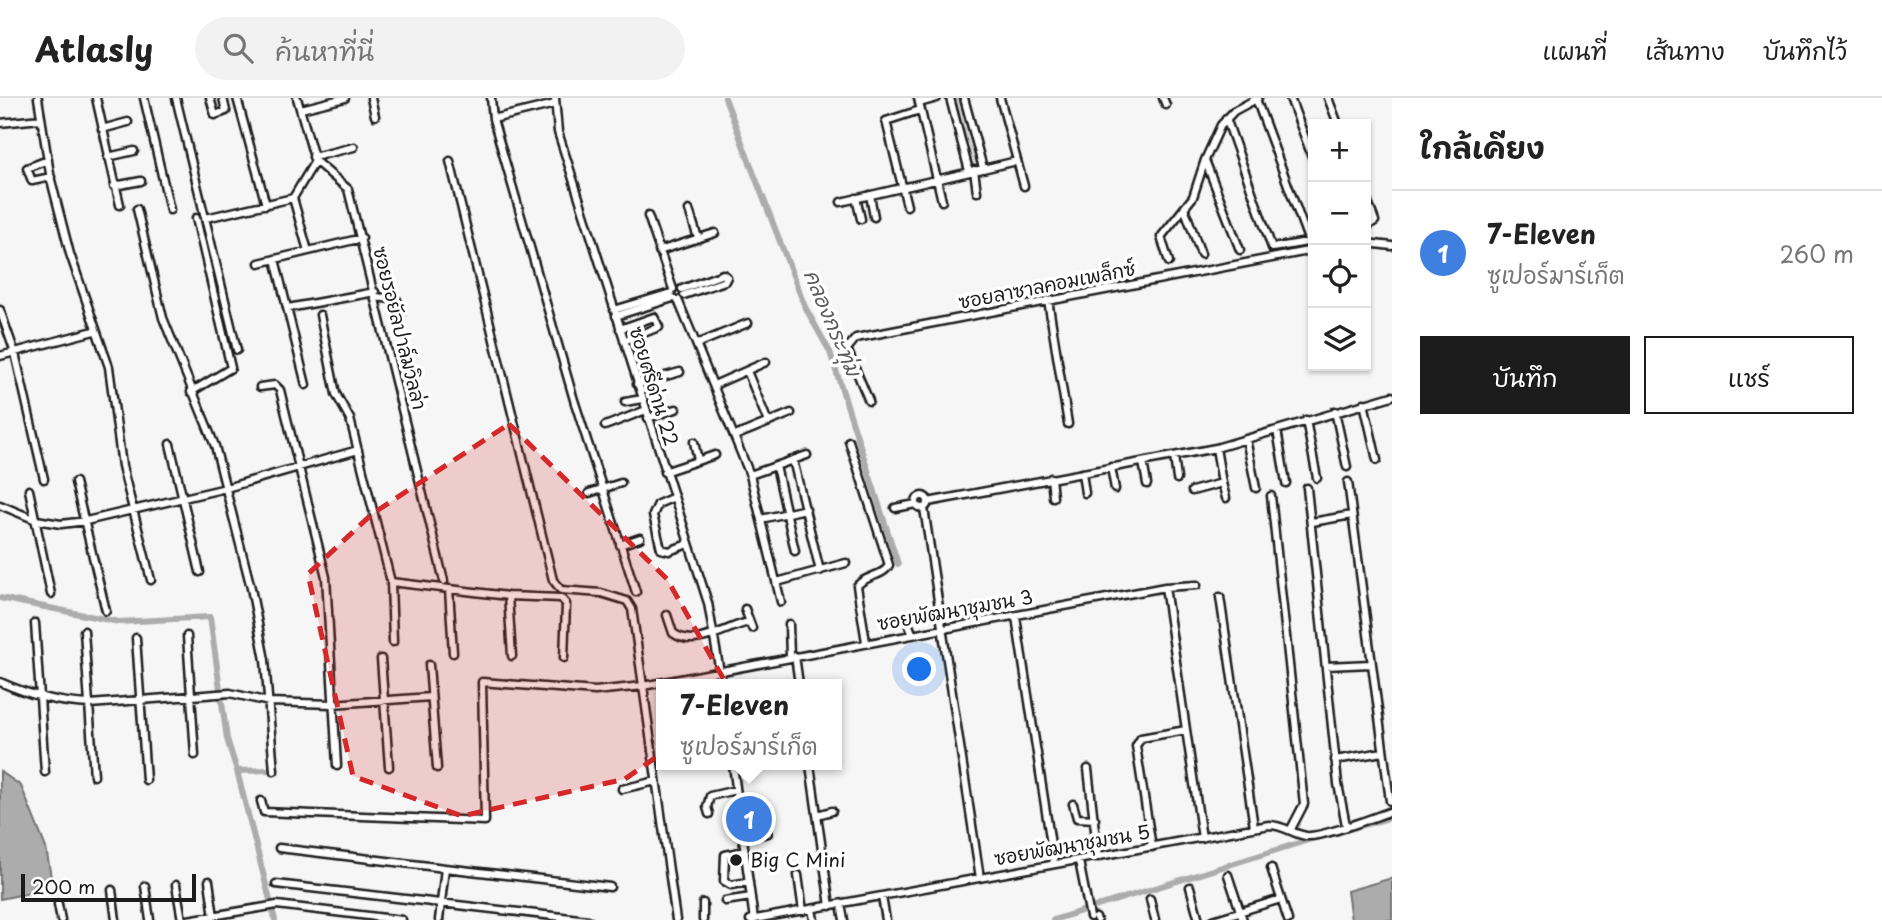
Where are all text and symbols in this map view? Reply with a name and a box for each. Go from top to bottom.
search box [195,17,685,80]
text: Atlasly [35,23,153,73]
icon: search [219,29,257,67]
text: ค้นหาที่นี่ [275,31,374,70]
text: แผนที่ [1542,32,1607,68]
text: เส้นทาง [1645,32,1725,68]
text: บันทึกไว้ [1763,32,1847,68]
map controls [1308,119,1371,371]
button: + [1308,119,1371,182]
text: ใกล้เคียง [1420,124,1545,169]
button: − [1308,182,1371,245]
text: 7-Eleven [1487,214,1596,253]
text: 1 [1438,236,1449,271]
text: 260 m [1779,236,1854,271]
street label: ซอยรอยัลปาล์มวิลล่า [367,243,435,412]
button: locate [1308,245,1371,308]
street label: ซอยลาซาลคอมเพล็กซ์ [956,253,1138,315]
text: ซูเปอร์มาร์เก็ต [1487,257,1625,292]
water label: คลองกระทุ่ม [795,264,871,383]
button: layers [1308,308,1371,371]
street label: ซอยศรีด่าน 22 [623,322,686,449]
button: บันทึก [1420,336,1630,414]
button: แชร์ [1644,336,1854,414]
street label: ซอยพัฒนาชุมชน 3 [875,582,1035,638]
your location [902,652,936,686]
popup [656,679,842,770]
text: 7-Eleven [680,685,789,724]
text: ซูเปอร์มาร์เก็ต [680,728,818,763]
pin: 1 [726,793,772,845]
street label: ซอยพัฒนาชุมชน 5 [992,817,1152,873]
place label: Big C Mini [750,845,845,873]
marker: Big C Mini [728,852,744,868]
scale bar [21,871,196,903]
text: 200 m [32,872,95,900]

